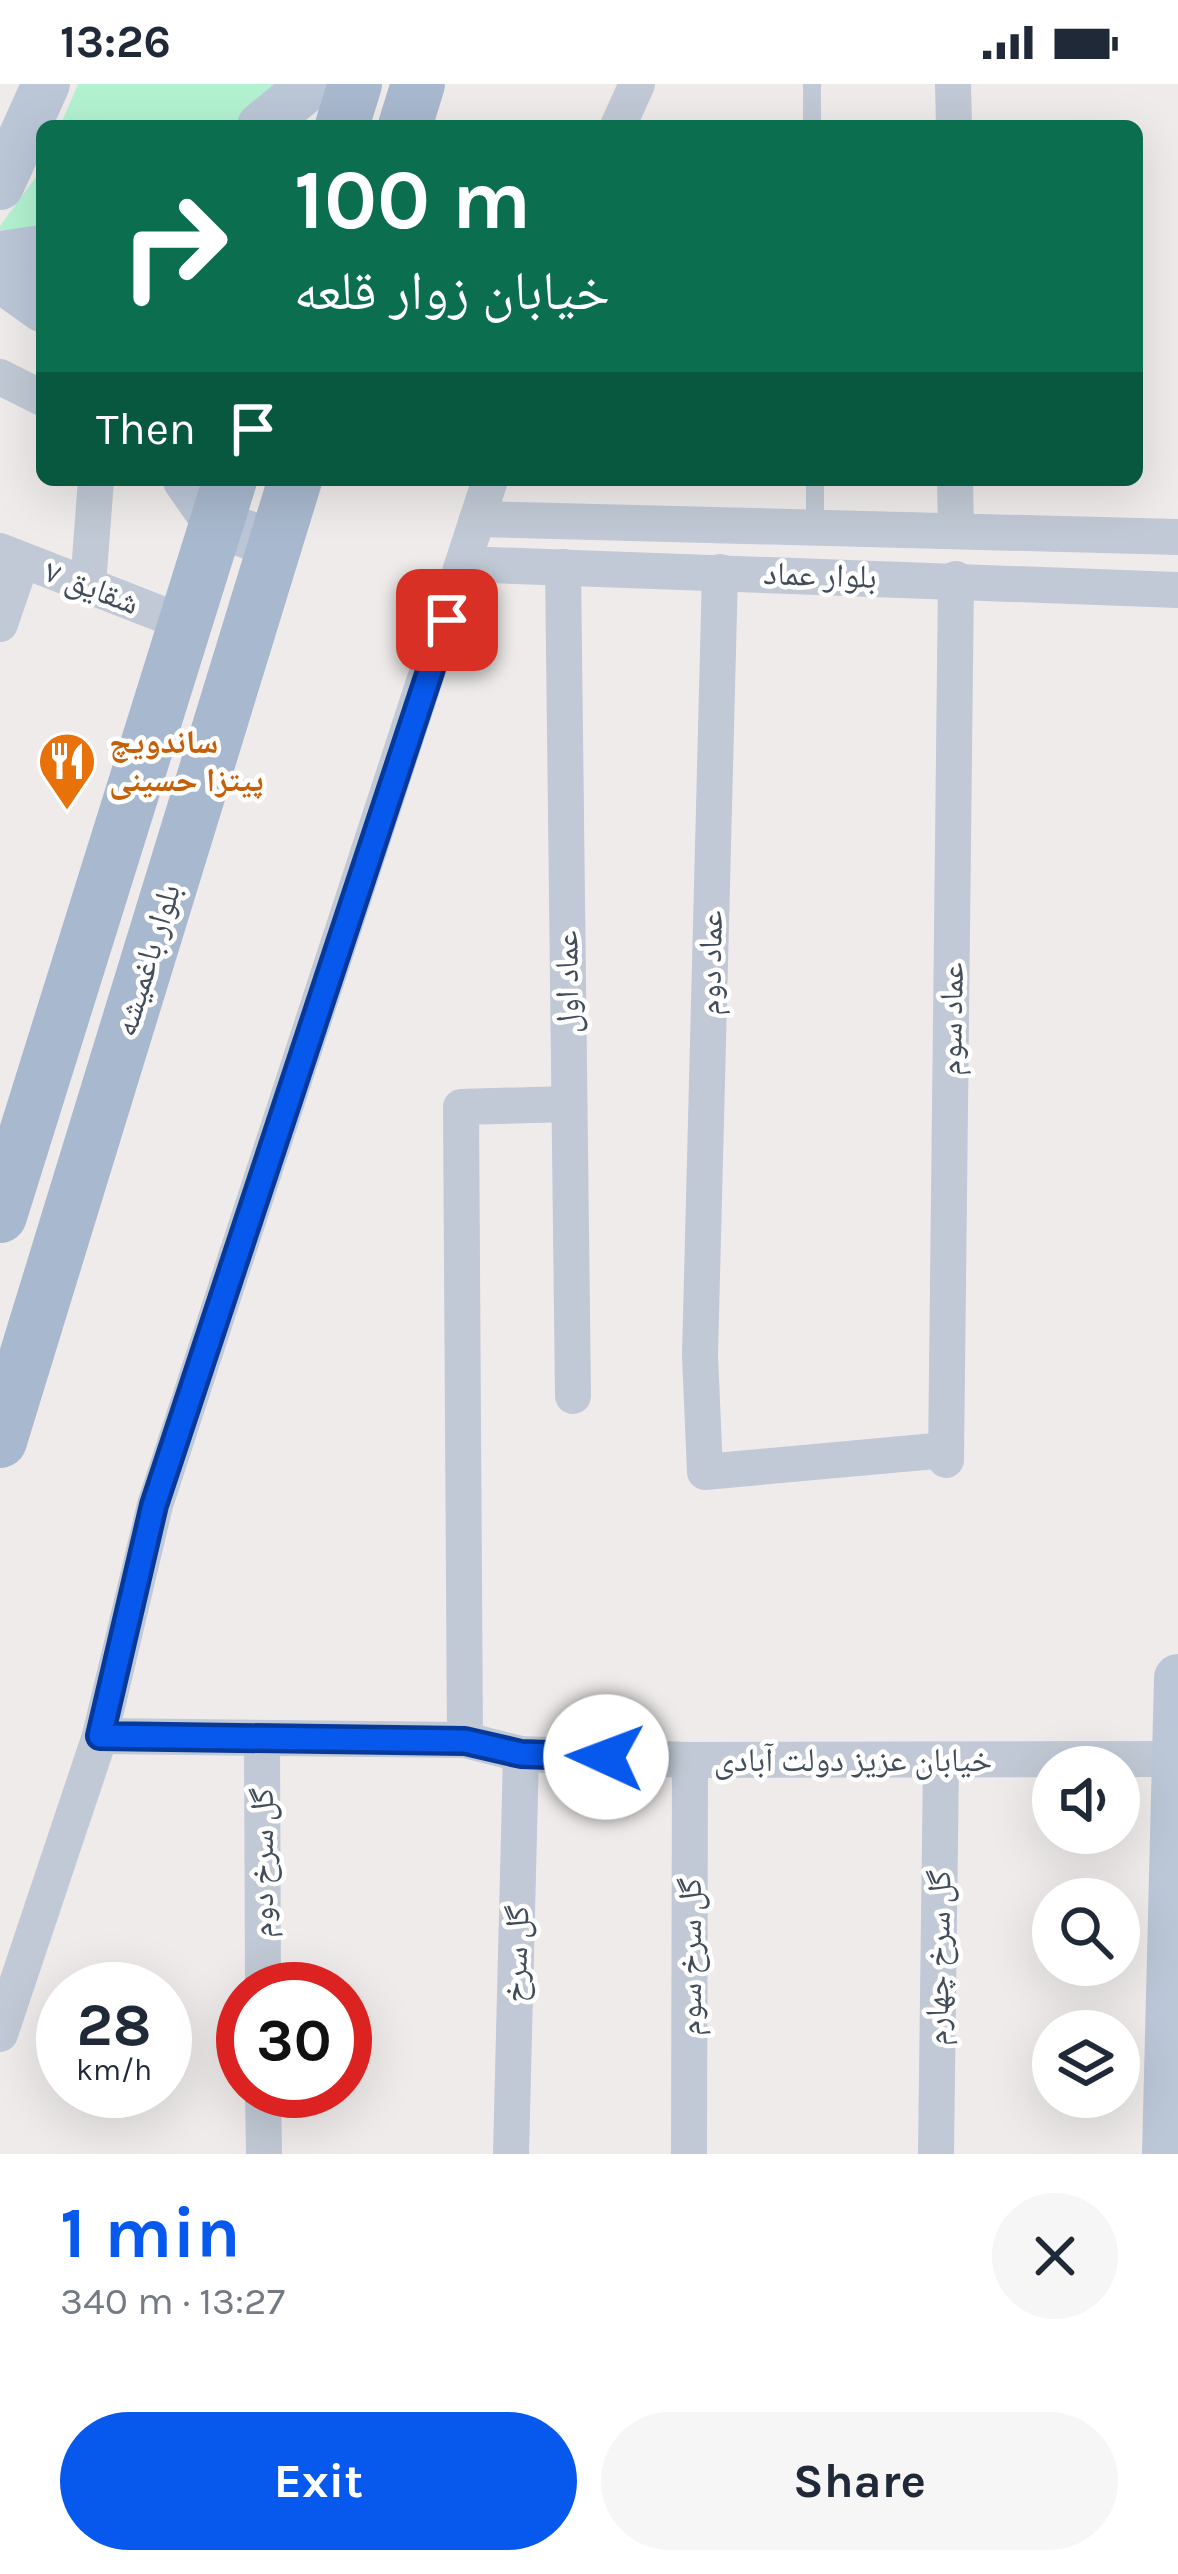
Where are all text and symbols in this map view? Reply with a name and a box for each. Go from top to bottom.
text: 13:26 [60,16,171,68]
text: 100 m [294,151,531,249]
icon: right [96,168,252,324]
text: خیابان زوار قلعه [294,259,610,323]
icon: arrive [220,396,286,462]
text: Then [96,403,196,455]
street label: شقایق ۷ [39,552,145,623]
street label: بلوار عماد [763,554,877,596]
pin [396,569,498,671]
icon: arrive [414,587,480,653]
place label: ساندویچ پیتزا حسینی [109,723,264,800]
restaurant icon: ساندویچ پیتزا حسینی [36,730,98,812]
street label: بلوار باغمیشه [106,879,188,1041]
street label: عماد دوم [690,910,732,1016]
street label: عماد اول [547,930,588,1034]
street label: عماد سوم [931,962,973,1076]
position arrow [543,1694,669,1820]
street label: خیابان عزیز دولت آبادی [714,1741,992,1780]
map controls [1032,1746,1140,2118]
button: sound [1032,1746,1140,1854]
street label: گل سرخ دوم [243,1788,283,1938]
street label: گل سرخ چهارم [917,1870,961,2046]
street label: گل سرخ سوم [671,1878,711,2036]
button: search [1032,1878,1140,1986]
street label: گل سرخ [495,1905,538,2003]
speed limit sign: 30 [216,1962,372,2118]
text: 28 [76,1990,152,2060]
button: layers [1032,2010,1140,2118]
text: km/h [76,2052,152,2088]
text: 1 min [60,2191,241,2275]
button: close [992,2193,1118,2319]
text: 340 m · 13:27 [60,2278,285,2324]
button: Exit [60,2412,577,2550]
button: Share [601,2412,1118,2550]

